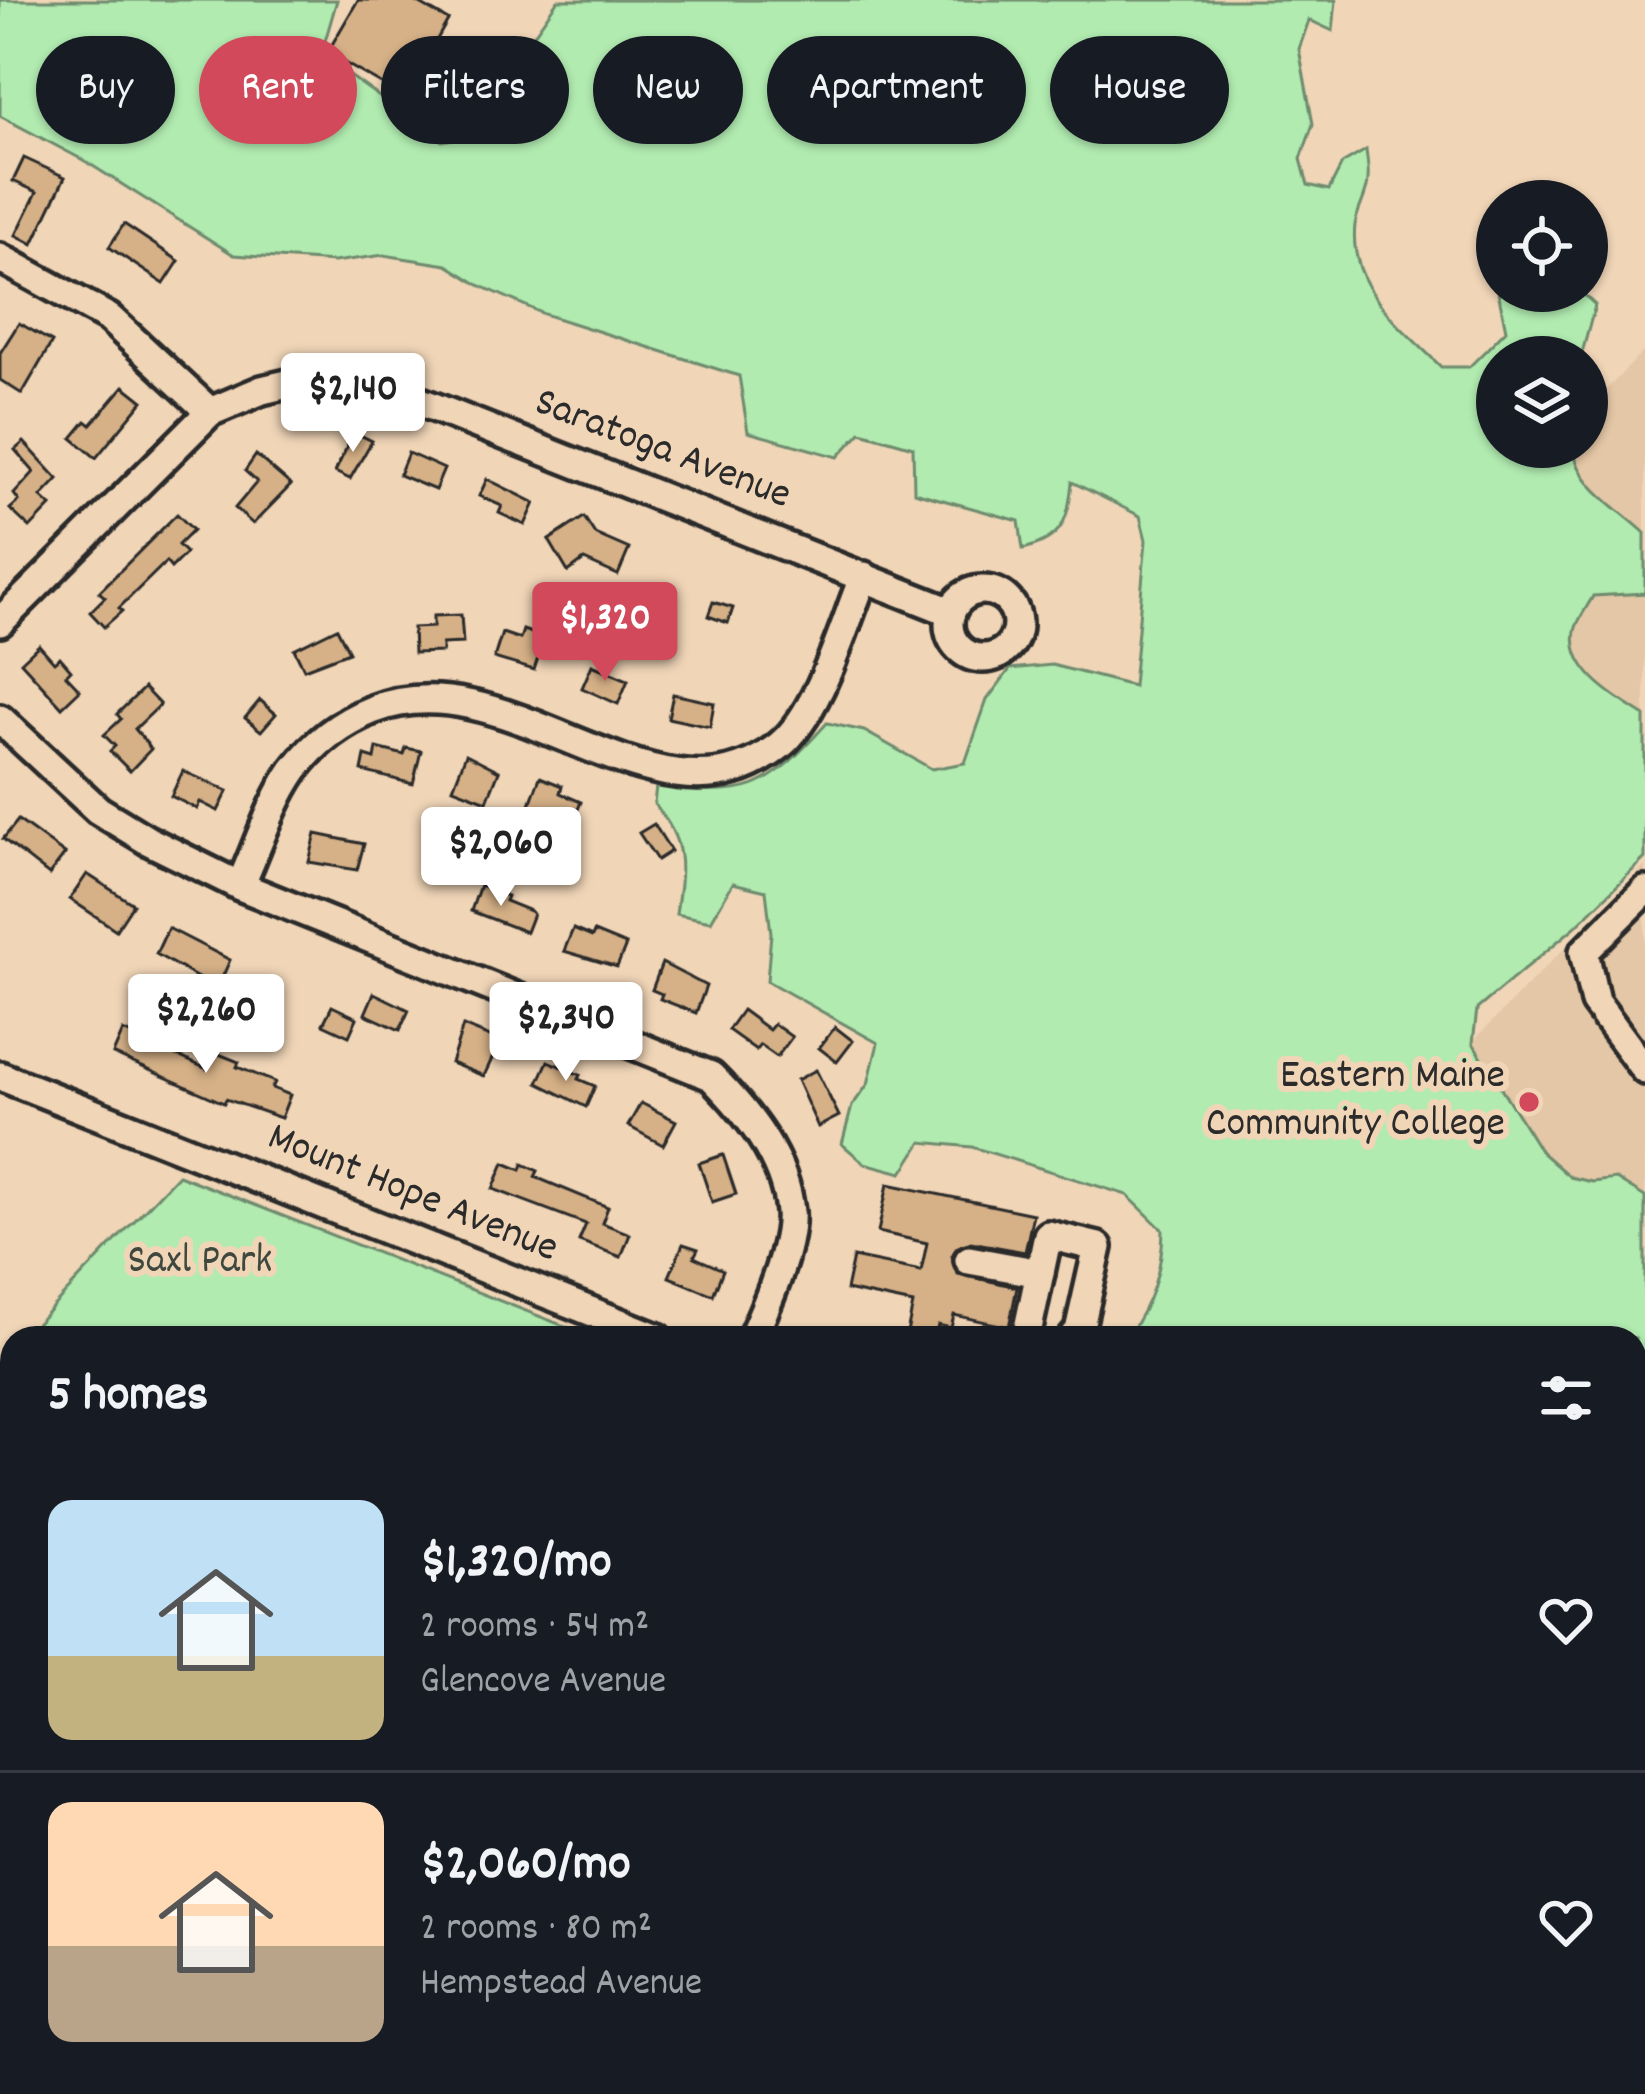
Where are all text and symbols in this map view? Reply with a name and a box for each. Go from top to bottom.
chip: Buy [36,36,175,144]
chip: Rent [199,36,357,144]
chip: Filters [381,36,569,144]
chip: New [593,36,743,144]
chip: Apartment [767,36,1026,144]
chip: House [1050,36,1229,144]
map controls [1476,180,1608,468]
button: locate [1476,180,1608,312]
button: layers [1476,336,1608,468]
pin: $2,140 [255,353,451,455]
text: $2,140 [308,364,398,419]
street label: Saratoga Avenue [525,375,799,527]
pin: $1,320 [507,582,703,684]
text: $1,320 [559,593,651,648]
pin: $2,060 [403,807,599,909]
text: $2,060 [448,818,554,873]
pin: $2,260 [108,974,304,1076]
pin: $2,340 [468,982,664,1084]
text: $2,260 [155,985,257,1040]
text: $2,340 [517,993,615,1048]
place label: Eastern Maine Community College [1206,1048,1505,1156]
marker: Eastern Maine Community College [1516,1089,1542,1115]
street label: Mount Hope Avenue [258,1109,566,1281]
park label: Saxl Park [128,1233,272,1293]
text: 5 homes [48,1362,208,1434]
icon: filters [1533,1365,1599,1431]
text: $1,320/mo [420,1529,612,1601]
icon: home [144,1548,288,1692]
icon: heart [1533,1587,1599,1653]
text: 2 rooms · 54 m² [420,1601,649,1656]
text: Glencove Avenue [420,1656,666,1711]
text: $2,060/mo [420,1831,631,1903]
icon: home [144,1850,288,1994]
icon: heart [1533,1889,1599,1955]
text: 2 rooms · 80 m² [420,1903,652,1958]
text: Hempstead Avenue [420,1958,702,2013]

